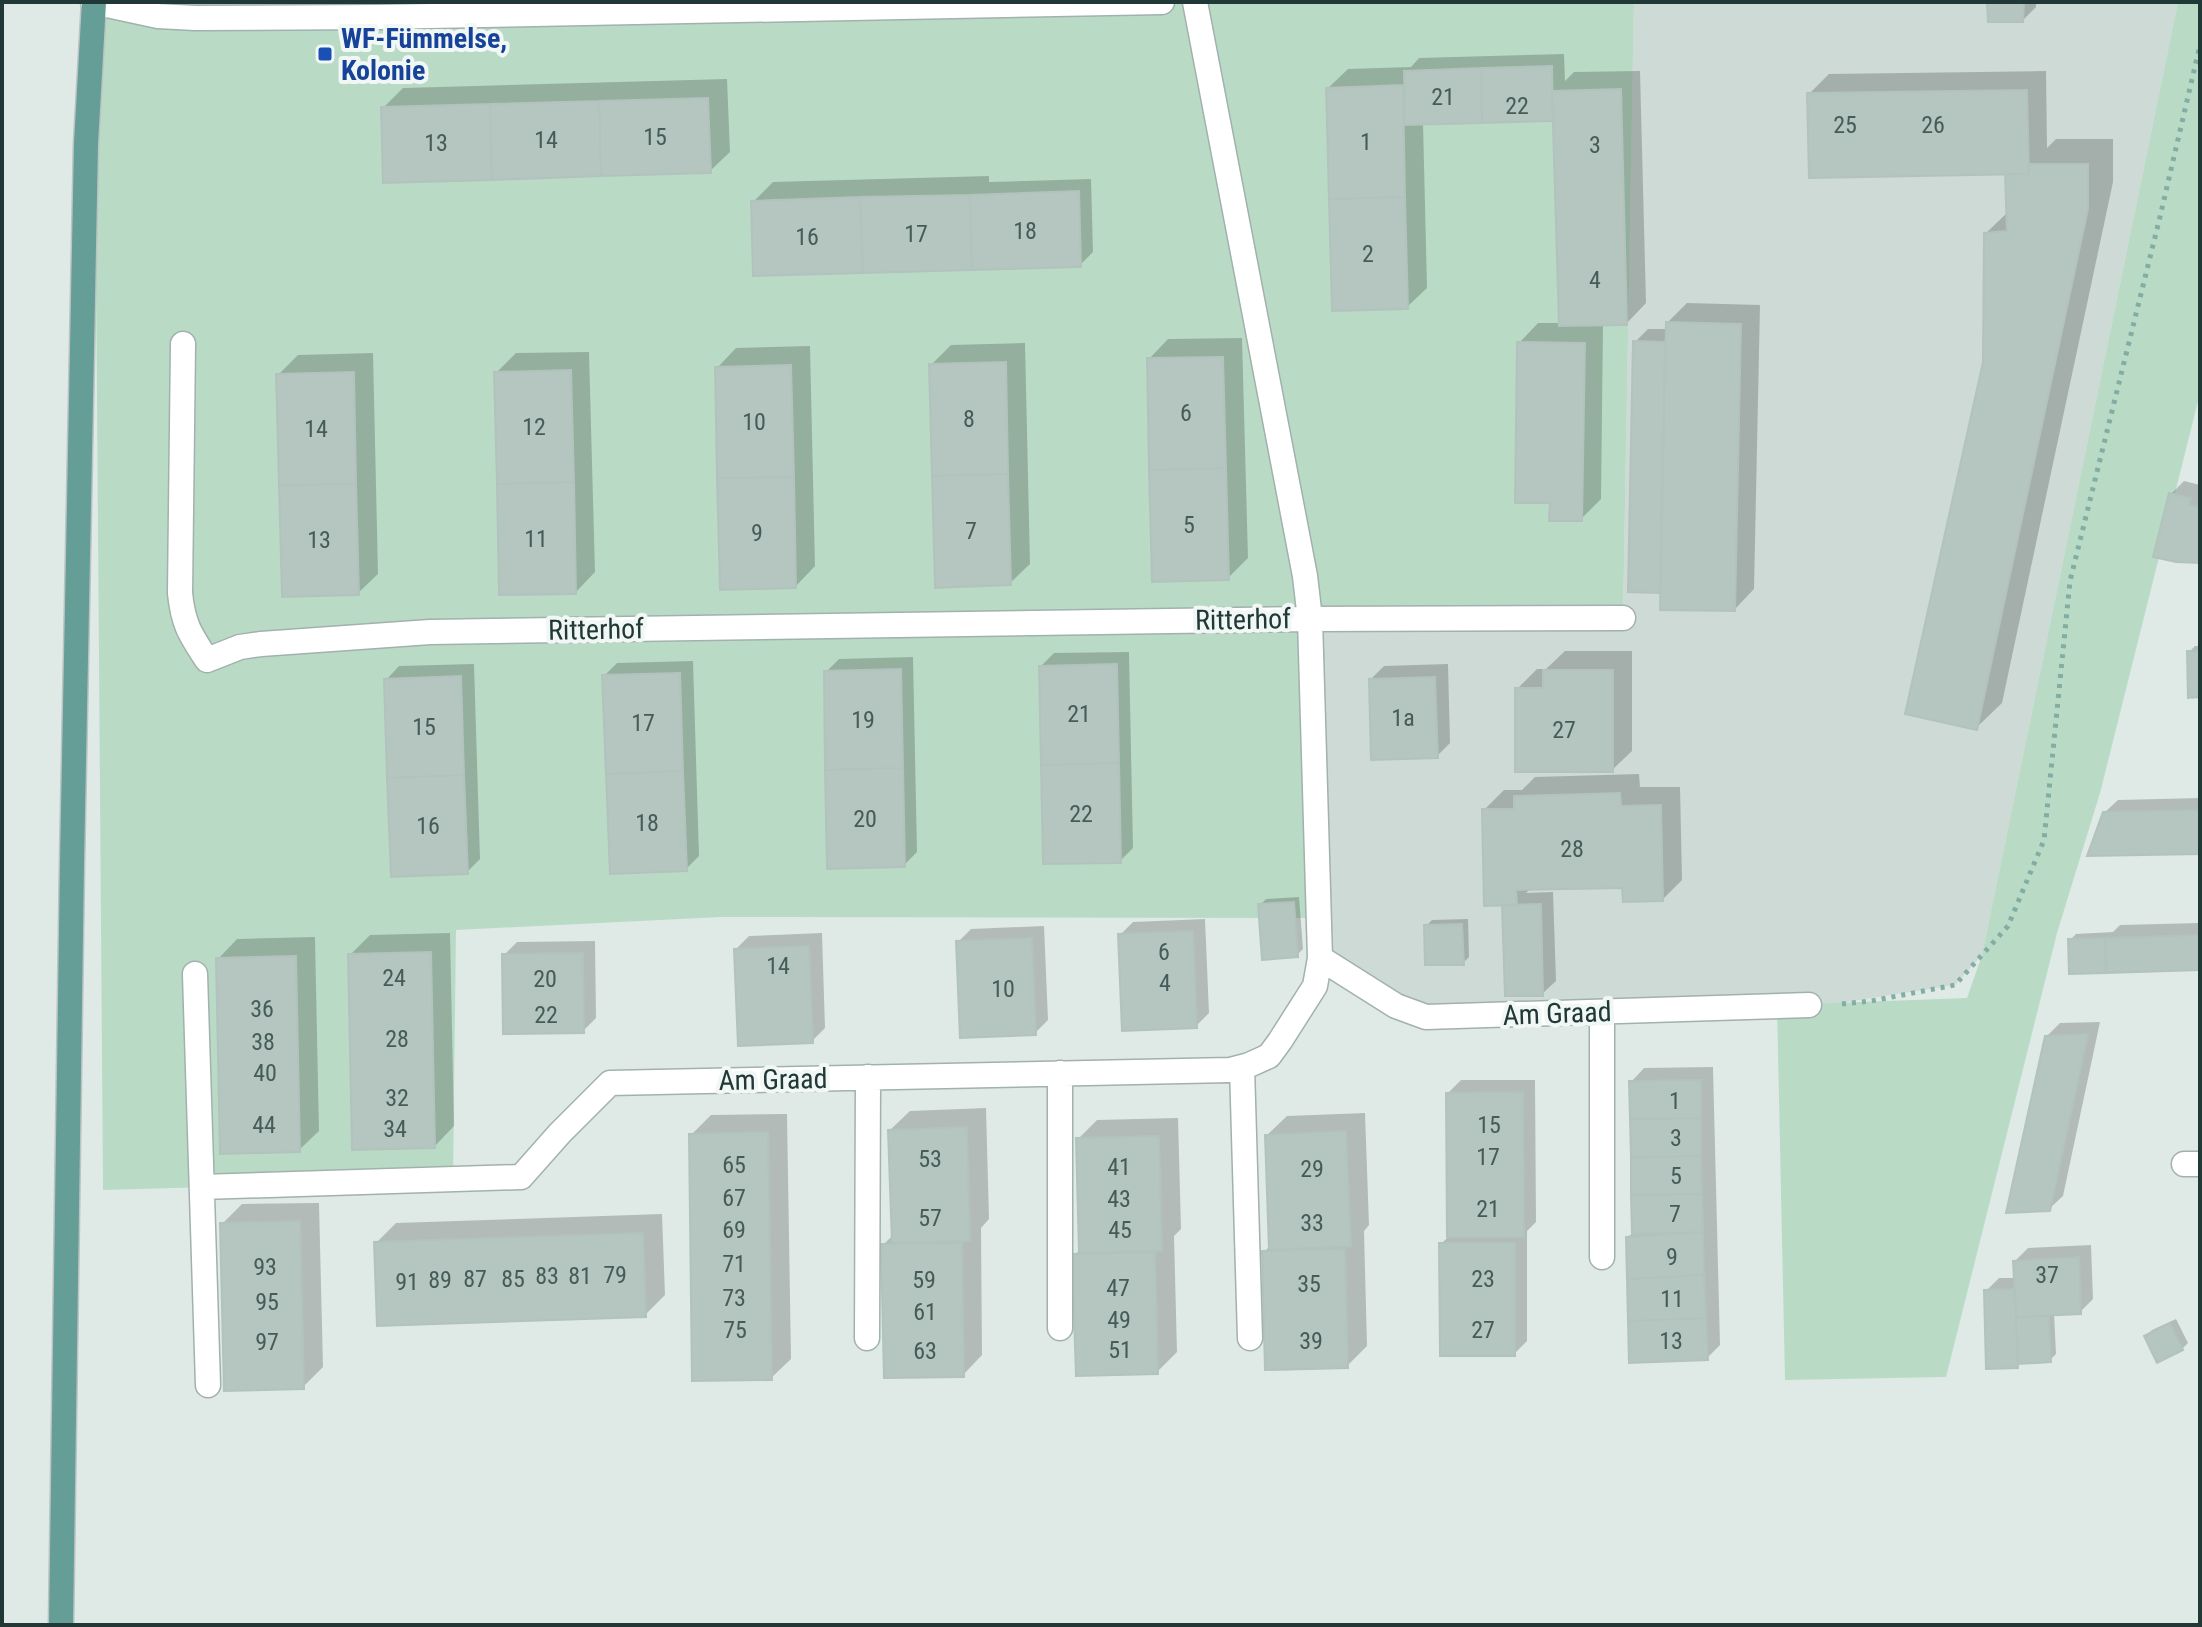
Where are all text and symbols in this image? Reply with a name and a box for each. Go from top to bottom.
place label: WF-Fümmelse, Kolonie [341,22,507,87]
marker: WF-Fümmelse, Kolonie [316,45,334,63]
house number: 21 [1431,83,1455,111]
house number: 22 [1505,92,1529,120]
house number: 25 [1833,111,1857,139]
house number: 26 [1921,111,1945,139]
house number: 15 [643,123,667,151]
house number: 14 [534,126,558,154]
house number: 1 [1360,128,1372,156]
house number: 13 [424,129,448,157]
house number: 3 [1589,131,1601,159]
house number: 18 [1013,217,1037,245]
house number: 17 [904,220,928,248]
house number: 16 [795,223,819,251]
house number: 2 [1362,240,1374,268]
house number: 4 [1589,266,1601,294]
house number: 6 [1180,399,1192,427]
house number: 8 [963,405,975,433]
house number: 10 [742,408,766,436]
house number: 12 [522,413,546,441]
house number: 14 [304,415,328,443]
house number: 5 [1183,511,1195,539]
house number: 7 [965,517,977,545]
house number: 9 [751,519,763,547]
house number: 11 [524,525,548,553]
house number: 13 [307,526,331,554]
street label: Ritterhof [1195,602,1291,637]
street label: Ritterhof [548,612,644,647]
house number: 21 [1067,700,1091,728]
house number: 1a [1391,704,1415,732]
house number: 19 [851,706,875,734]
house number: 17 [631,709,655,737]
house number: 15 [412,713,436,741]
house number: 27 [1552,716,1576,744]
house number: 22 [1069,800,1093,828]
house number: 20 [853,805,877,833]
house number: 18 [635,809,659,837]
house number: 16 [416,812,440,840]
house number: 28 [1560,835,1584,863]
house number: 6 [1158,938,1170,966]
house number: 14 [766,952,790,980]
house number: 24 [382,964,406,992]
house number: 20 [533,965,557,993]
house number: 4 [1159,969,1171,997]
house number: 10 [991,975,1015,1003]
house number: 36 [250,995,274,1023]
street label: Am Graad [1502,995,1612,1032]
house number: 22 [534,1001,558,1029]
house number: 28 [385,1025,409,1053]
house number: 38 [251,1028,275,1056]
house number: 40 [253,1059,277,1087]
street label: Am Graad [718,1062,828,1097]
house number: 32 [385,1084,409,1112]
house number: 1 [1669,1087,1681,1115]
house number: 44 [252,1111,276,1139]
house number: 15 [1477,1111,1501,1139]
house number: 34 [383,1115,407,1143]
house number: 3 [1670,1124,1682,1152]
house number: 17 [1476,1143,1500,1171]
house number: 53 [918,1145,942,1173]
house number: 65 [722,1151,746,1179]
house number: 41 [1107,1153,1131,1181]
house number: 29 [1300,1155,1324,1183]
house number: 5 [1670,1162,1682,1190]
house number: 67 [722,1184,746,1212]
house number: 43 [1107,1185,1131,1213]
house number: 21 [1476,1195,1500,1223]
house number: 7 [1669,1200,1681,1228]
house number: 57 [918,1204,942,1232]
house number: 33 [1300,1209,1324,1237]
house number: 69 [722,1216,746,1244]
house number: 45 [1108,1216,1132,1244]
house number: 9 [1666,1243,1678,1271]
house number: 71 [722,1250,746,1278]
house number: 93 [253,1253,277,1281]
house number: 79 [603,1261,627,1289]
house number: 37 [2035,1261,2059,1289]
house number: 83 [535,1262,559,1290]
house number: 81 [568,1262,592,1290]
house number: 87 [463,1265,487,1293]
house number: 85 [501,1265,525,1293]
house number: 23 [1471,1265,1495,1293]
house number: 89 [428,1266,452,1294]
house number: 59 [912,1266,936,1294]
house number: 91 [395,1268,419,1296]
house number: 35 [1297,1270,1321,1298]
house number: 47 [1106,1274,1130,1302]
house number: 73 [722,1284,746,1312]
house number: 11 [1660,1285,1684,1313]
house number: 95 [255,1288,279,1316]
house number: 61 [913,1298,937,1326]
house number: 49 [1107,1306,1131,1334]
house number: 75 [723,1316,747,1344]
house number: 27 [1471,1316,1495,1344]
house number: 39 [1299,1327,1323,1355]
house number: 13 [1659,1327,1683,1355]
house number: 97 [255,1328,279,1356]
house number: 51 [1108,1336,1132,1364]
house number: 63 [913,1337,937,1365]

